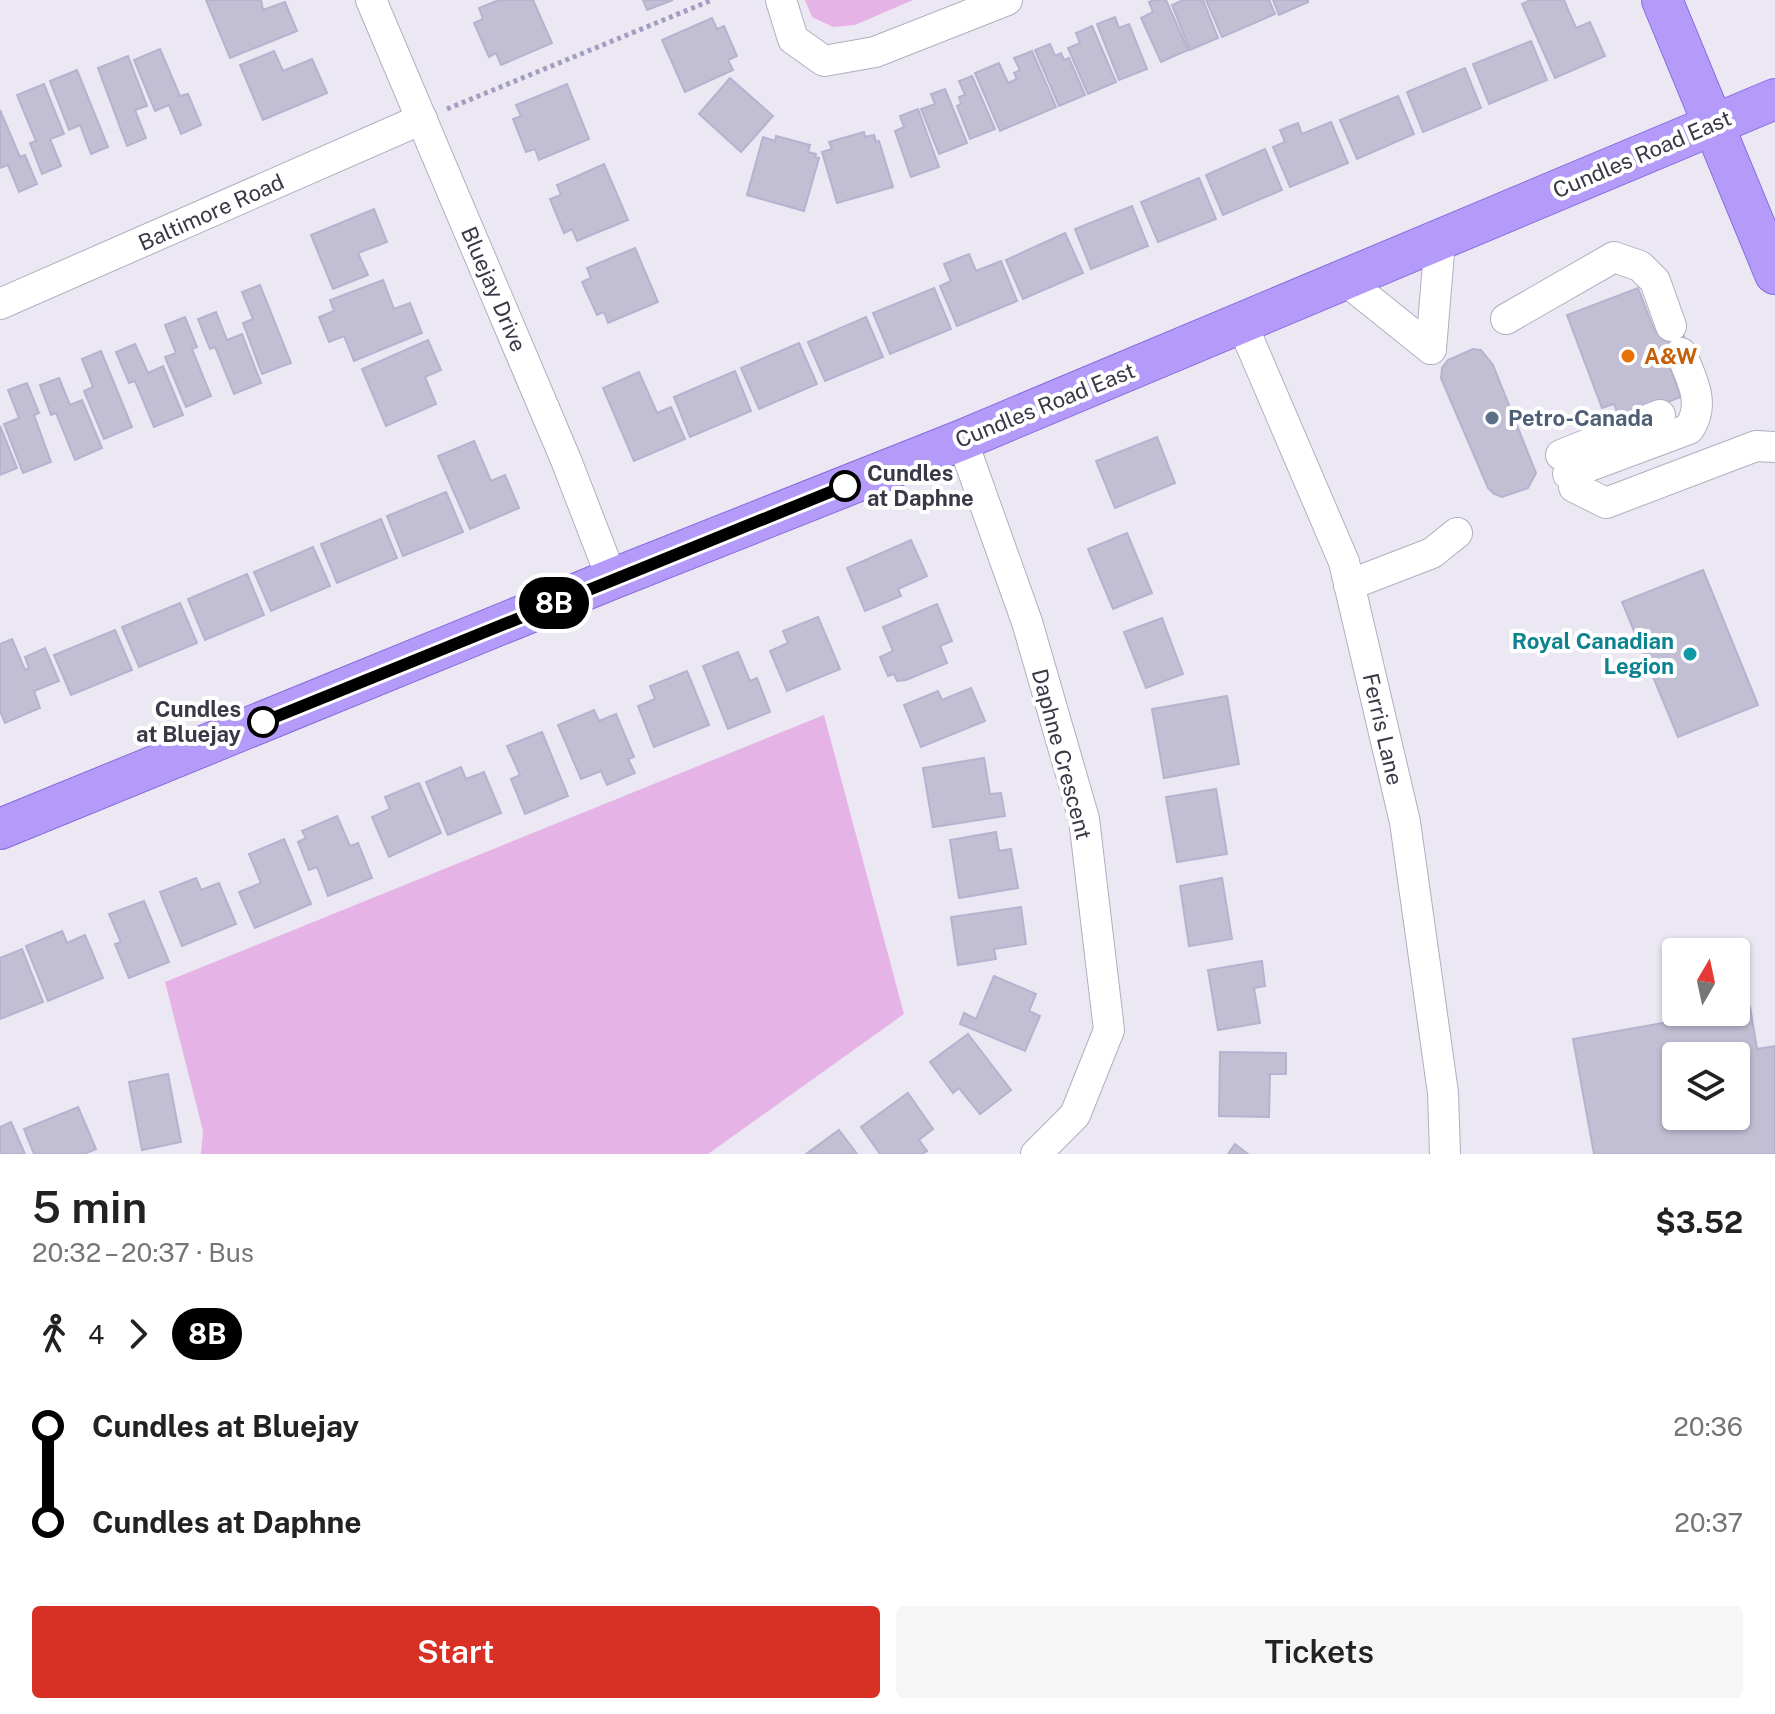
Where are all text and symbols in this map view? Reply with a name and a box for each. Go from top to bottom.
street label: Cundles Road East [1549,105,1735,203]
street label: Baltimore Road [134,168,288,256]
street label: Bluejay Drive [456,222,532,356]
place label: A&W [1644,343,1697,369]
marker: A&W [1619,347,1637,365]
street label: Cundles Road East [951,357,1139,453]
place label: Petro-Canada [1508,405,1653,431]
marker: Petro-Canada [1483,409,1501,427]
place label: Cundles at Daphne [867,460,974,511]
marker: Cundles at Daphne [830,471,860,501]
line badge: 8B [518,577,590,629]
text: 8B [535,586,573,619]
place label: Royal Canadian Legion [1512,628,1674,679]
marker: Royal Canadian Legion [1681,645,1699,663]
street label: Daphne Crescent [1027,666,1097,842]
street label: Ferris Lane [1358,671,1408,787]
place label: Cundles at Bluejay [136,696,242,747]
marker: Cundles at Bluejay [248,707,278,737]
north arrow [1662,938,1750,1026]
map controls [1662,938,1750,1130]
button: layers [1662,1042,1750,1130]
text: 5 min [32,1181,147,1233]
text: $3.52 [1655,1204,1743,1240]
text: 20:32 – 20:37 · Bus [32,1237,254,1268]
icon: walk [32,1312,76,1356]
icon: forward [116,1312,160,1356]
text: 8B [188,1317,226,1350]
text: 4 [88,1319,104,1350]
text: Cundles at Bluejay [92,1408,359,1444]
text: 20:36 [1673,1411,1743,1442]
text: Cundles at Daphne [92,1504,362,1540]
text: 20:37 [1674,1507,1743,1538]
button: Start [32,1606,880,1698]
button: Tickets [896,1606,1743,1698]

